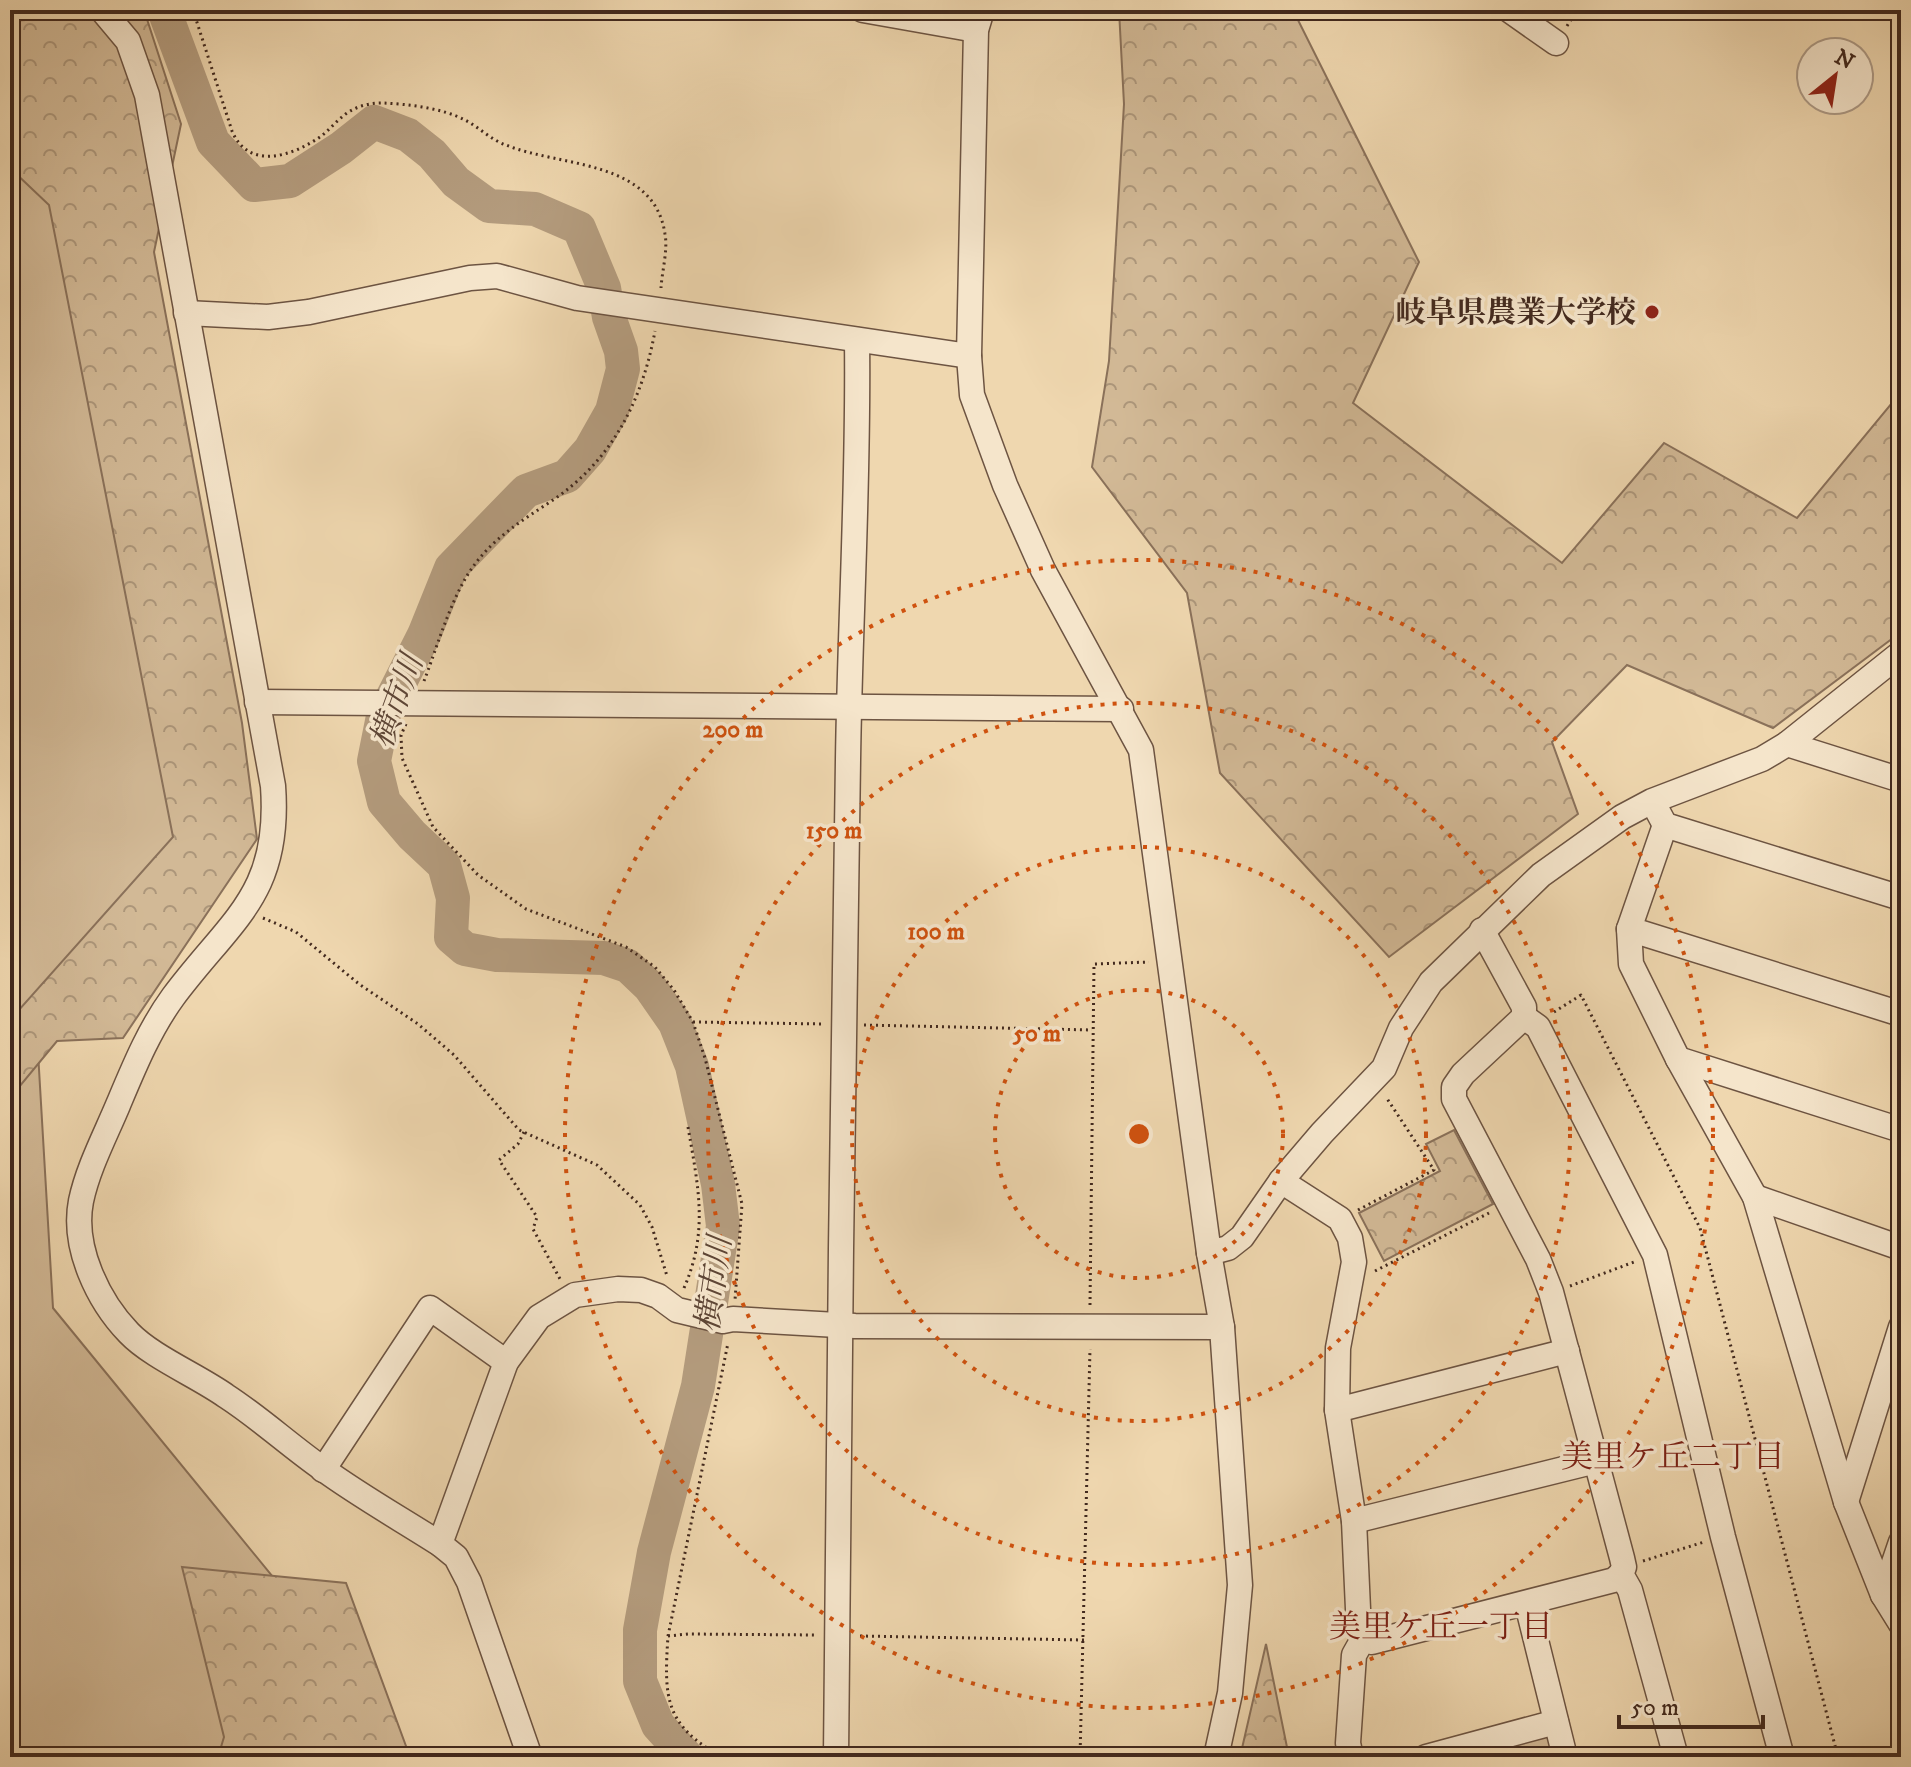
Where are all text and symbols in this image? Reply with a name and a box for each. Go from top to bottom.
north arrow [1795,36,1875,116]
text: N [1830,44,1859,76]
place label: 岐阜県農業大学校 [1396,295,1636,332]
marker: 岐阜県農業大学校 [1643,303,1661,321]
water label: 横市川 [363,647,434,754]
text: 200 m [703,715,763,745]
text: 150 m [806,816,862,846]
text: 100 m [907,917,965,947]
text: 50 m [1012,1019,1061,1049]
centre of rings [1125,1120,1153,1148]
water label: 横市川 [688,1231,742,1335]
district label: 美里ケ丘二丁目 [1561,1438,1785,1478]
district label: 美里ケ丘一丁目 [1329,1608,1553,1648]
scale bar [1619,1679,1763,1729]
text: 50 m [1631,1693,1679,1723]

